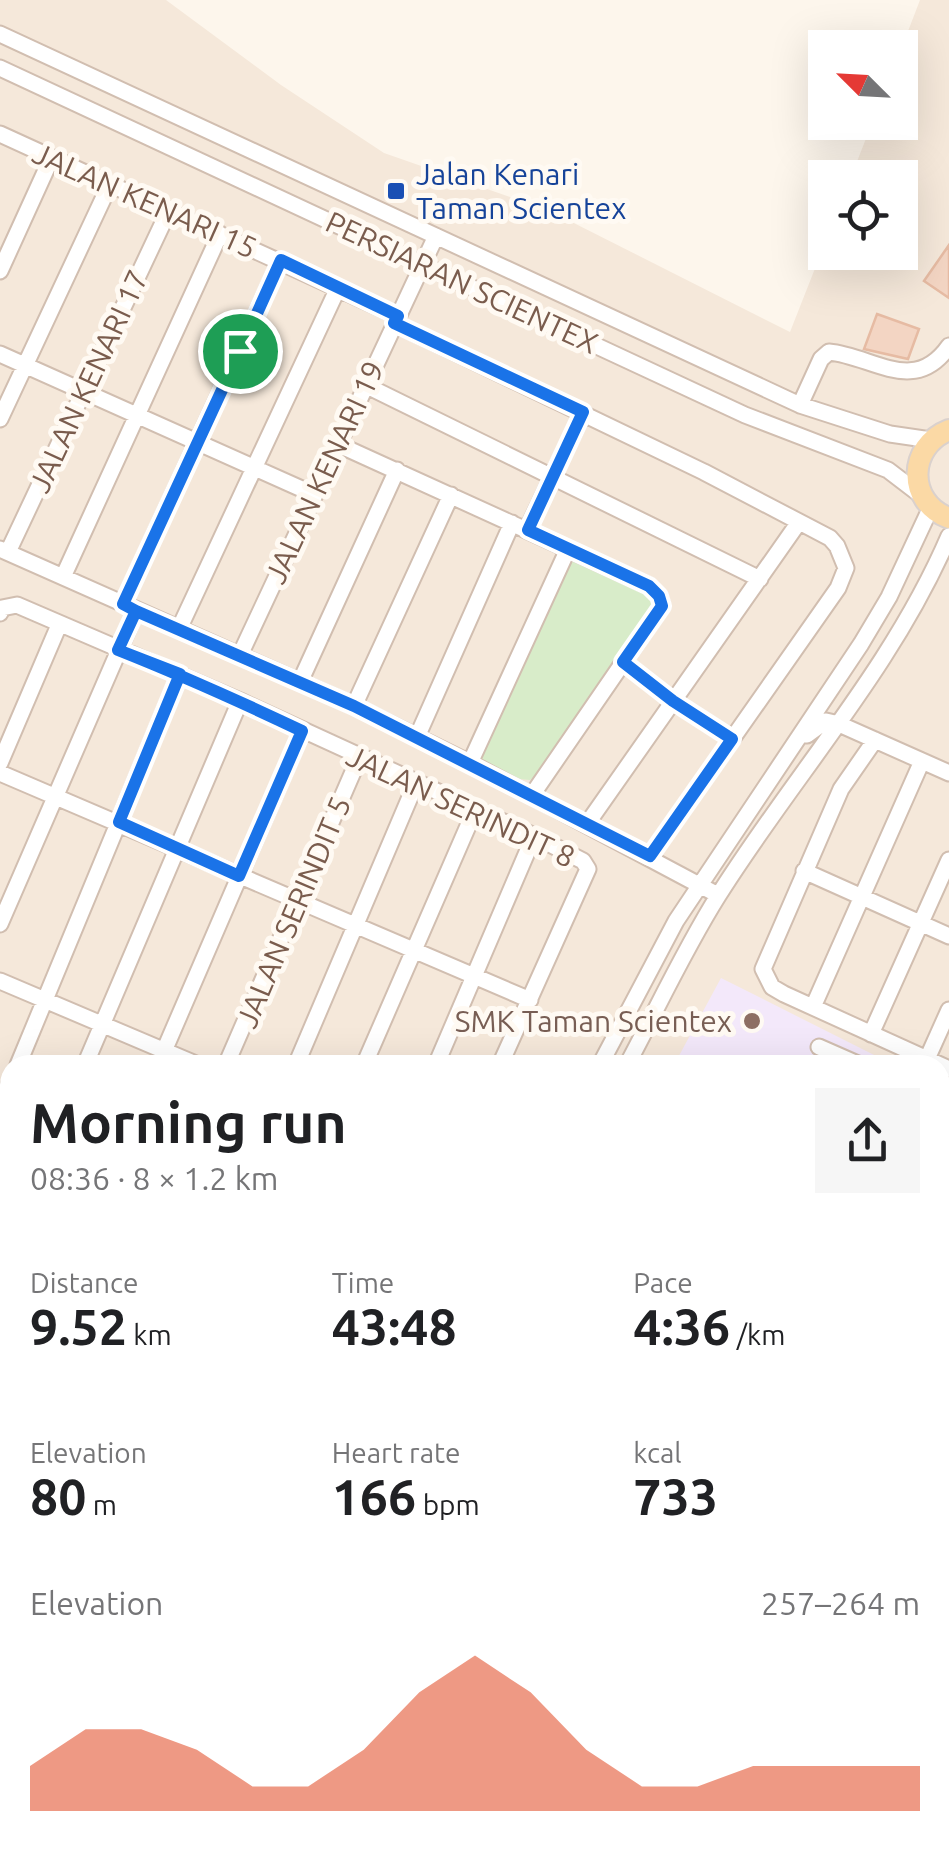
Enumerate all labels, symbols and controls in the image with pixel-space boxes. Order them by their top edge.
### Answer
north arrow [808,30,918,140]
map controls [808,30,918,270]
street label: JALAN KENARI 15 [28,135,262,265]
place label: Jalan Kenari Taman Scientex [416,157,626,225]
button: locate [808,160,918,270]
marker: Jalan Kenari Taman Scientex [385,180,407,202]
street label: PERSIARAN SCIENTEX [321,204,603,360]
street label: JALAN KENARI 17 [22,264,154,498]
pin [198,309,283,394]
icon: arrive [213,324,268,379]
street label: JALAN KENARI 19 [258,355,390,589]
street label: JALAN SERINDIT 8 [342,738,580,874]
street label: JALAN SERINDIT 5 [229,791,357,1033]
place label: SMK Taman Scientex [455,1004,732,1038]
marker: SMK Taman Scientex [741,1010,763,1032]
button: share [815,1088,920,1193]
text: Morning run [30,1092,347,1153]
text: 08:36 · 8 × 1.2 km [30,1160,278,1196]
text: Distance [30,1267,138,1298]
text: Time [332,1267,394,1298]
text: Pace [633,1267,693,1298]
text: 9.52 [30,1298,127,1354]
text: 43:48 [332,1298,457,1354]
text: 4:36 [633,1298,730,1354]
text: km [127,1319,172,1350]
text: /km [730,1319,785,1350]
text: Elevation [30,1437,147,1468]
text: Heart rate [332,1437,460,1468]
text: kcal [633,1437,682,1468]
text: 80 [30,1468,86,1524]
text: 166 [332,1468,416,1524]
text: 733 [633,1468,718,1524]
text: m [86,1489,117,1520]
text: bpm [416,1489,480,1520]
text: Elevation [30,1585,163,1621]
text: 257–264 m [761,1585,920,1621]

